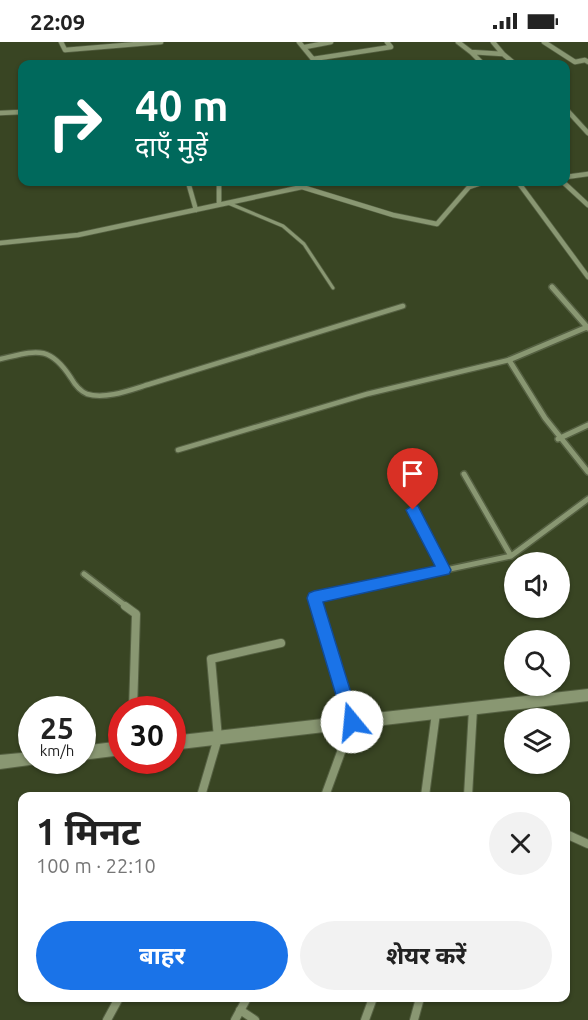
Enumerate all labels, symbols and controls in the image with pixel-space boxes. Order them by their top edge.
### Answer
text: 22:09 [30,9,85,34]
text: 40 m [135,82,229,129]
icon: right [36,84,114,162]
text: दाएँ मुड़ें [135,131,208,161]
pin [387,448,438,510]
icon: arrive [396,457,429,490]
map controls [504,552,570,774]
button: sound [504,552,570,618]
button: search [504,630,570,696]
position arrow [320,690,384,754]
speed limit sign: 30 [108,696,186,774]
button: layers [504,708,570,774]
text: 25 [40,711,74,745]
text: km/h [40,742,74,759]
text: 1 मिनट [36,811,140,852]
button: close [489,812,552,875]
text: 100 m · 22:10 [36,854,156,877]
button: बाहर [36,921,288,990]
button: शेयर करें [300,921,552,990]

